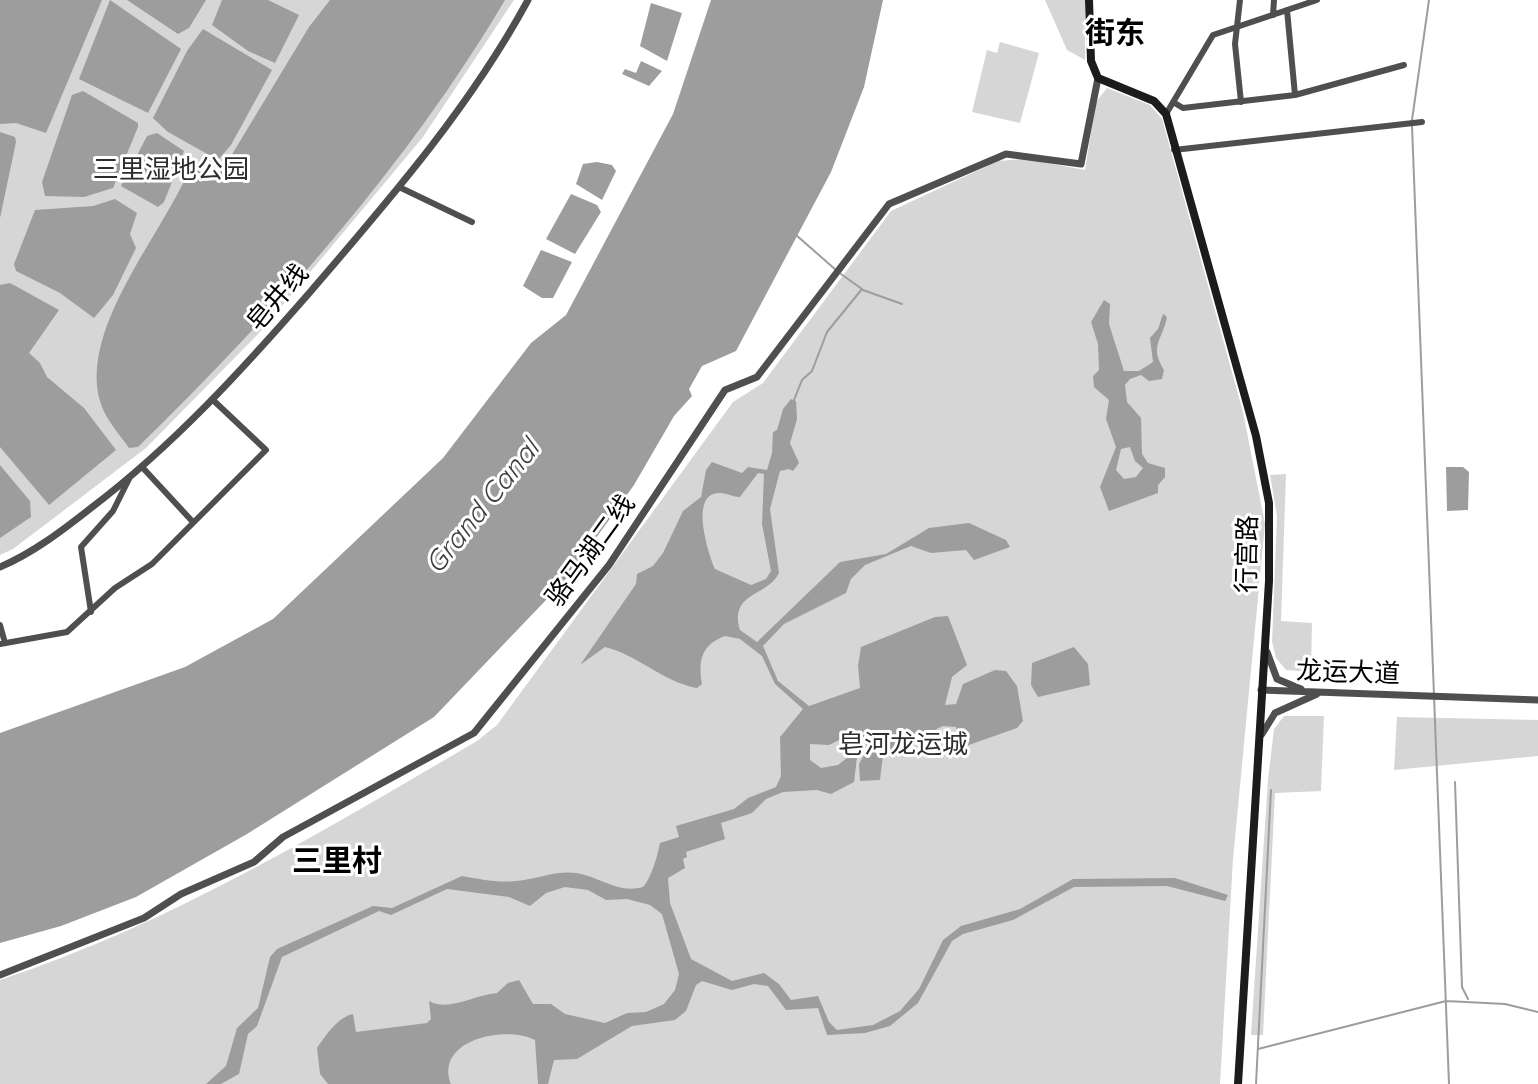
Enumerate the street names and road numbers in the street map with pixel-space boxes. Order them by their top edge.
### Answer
street label: 皂井线 [241,258,315,338]
street label: 骆马湖二线 [540,489,642,613]
street label: 行宫路 [1232,515,1264,593]
street label: 龙运大道 [1295,656,1401,690]

